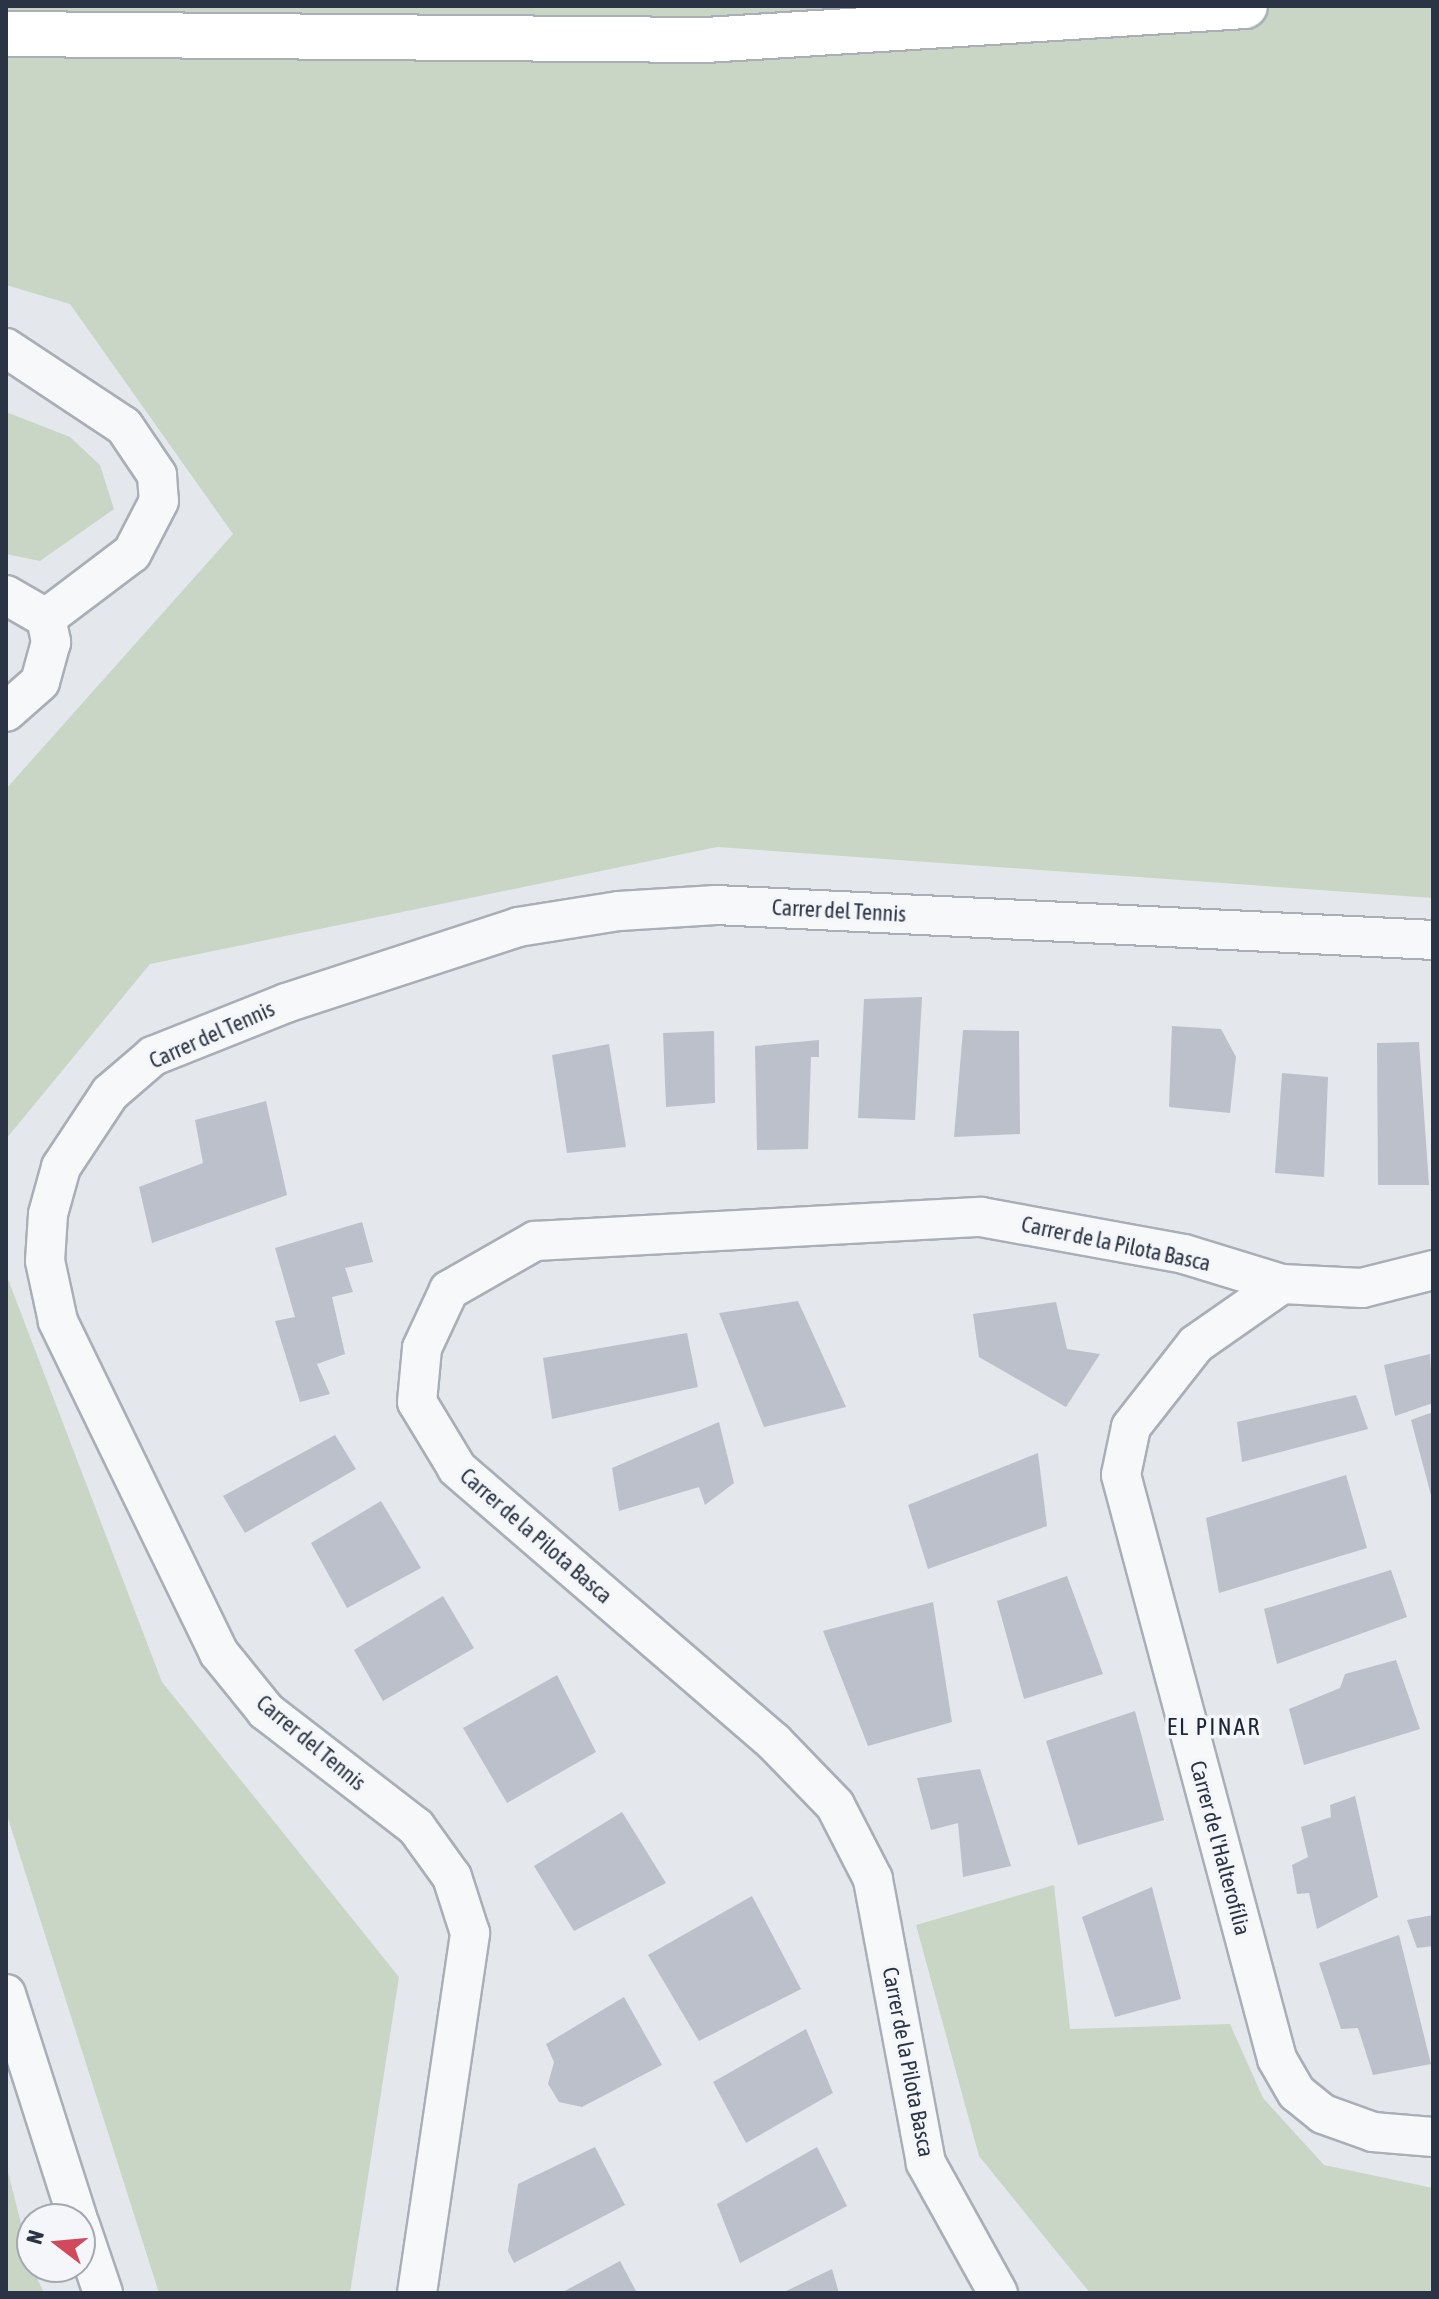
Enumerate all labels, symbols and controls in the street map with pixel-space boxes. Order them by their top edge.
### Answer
street label: Carrer del Tennis [771,894,907,928]
street label: Carrer del Tennis [145,996,279,1074]
street label: Carrer de la Pilota Basca [1019,1211,1213,1277]
street label: Carrer de la Pilota Basca [455,1463,617,1609]
street label: Carrer del Tennis [251,1690,371,1796]
district label: EL PINAR [1167,1713,1261,1741]
street label: Carrer de l'Halterofília [1184,1758,1256,1938]
street label: Carrer de la Pilota Basca [877,1965,939,2159]
north arrow [16,2203,96,2283]
text: N [21,2227,49,2247]

